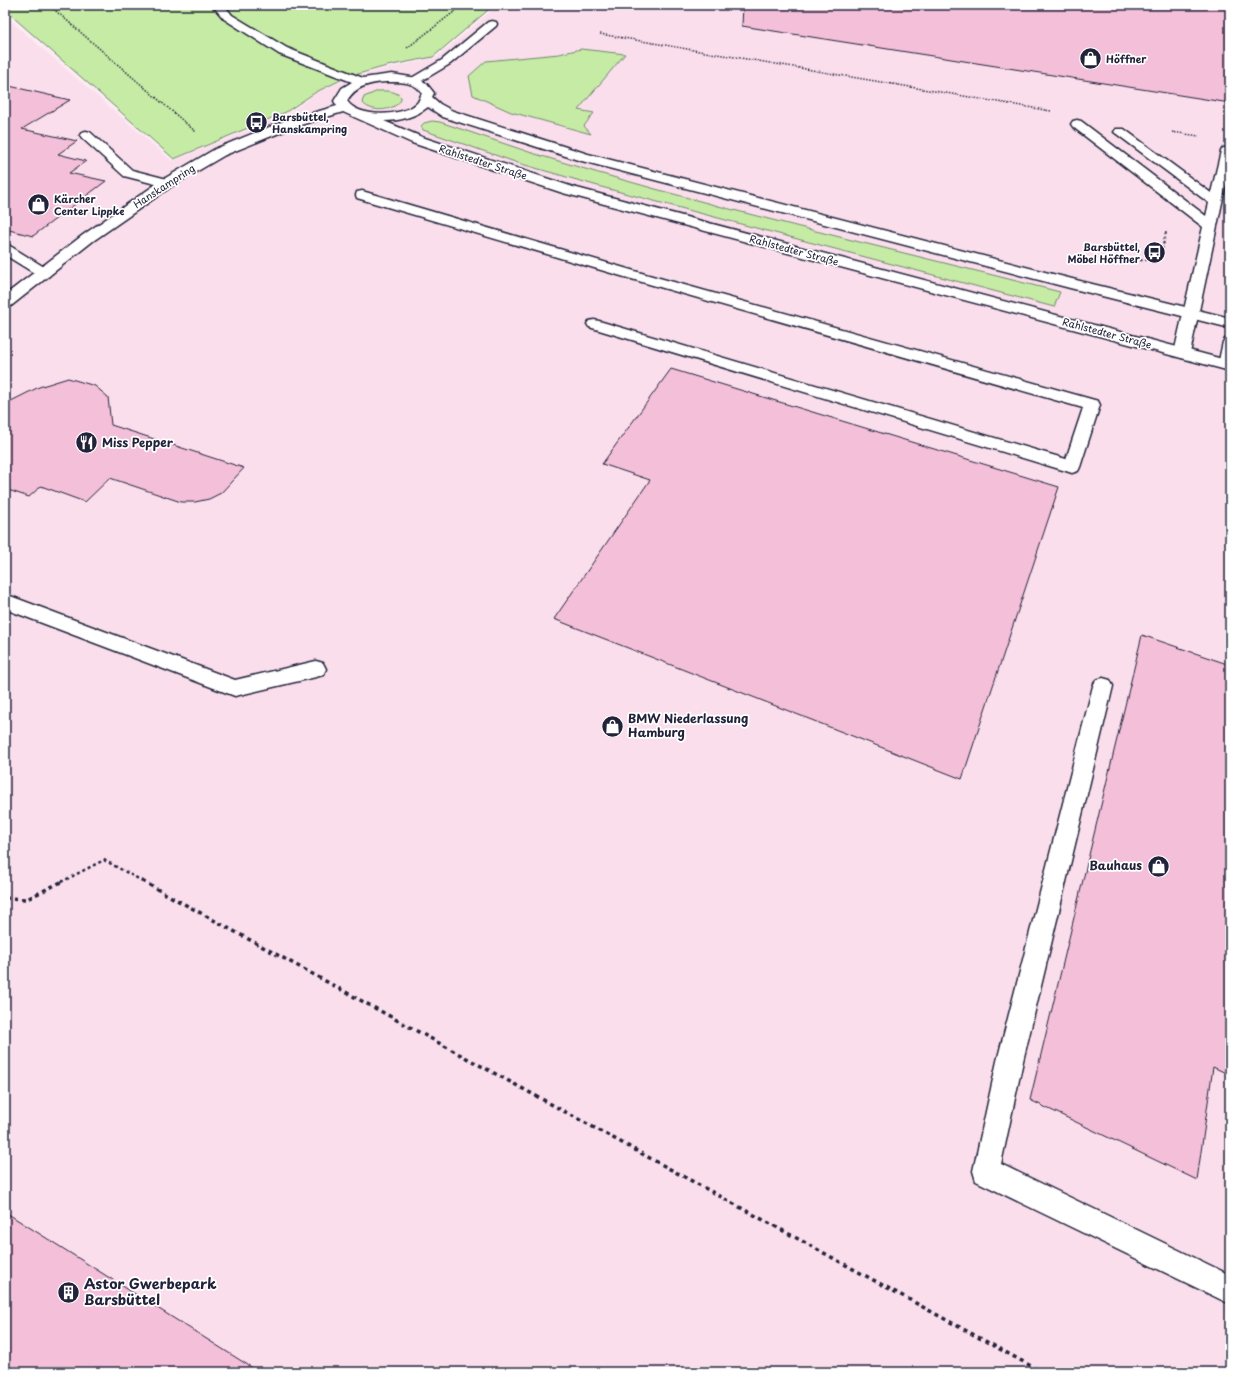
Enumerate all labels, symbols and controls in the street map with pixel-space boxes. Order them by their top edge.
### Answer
shop icon: Höffner [1077,46,1103,72]
place label: Höffner [1106,51,1147,66]
place label: Barsbüttel, Hanskampring [272,109,347,136]
bus stop icon: Barsbüttel, Hanskampring [244,110,270,136]
street label: Rahlstedter Straße [437,140,529,183]
street label: Hanskampring [130,160,198,211]
place label: Kärcher Center Lippke [54,191,125,218]
shop icon: Kärcher Center Lippke [26,192,52,218]
street label: Rahlstedter Straße [748,230,840,269]
place label: Barsbüttel, Möbel Höffner [1067,239,1141,266]
bus stop icon: Barsbüttel, Möbel Höffner [1142,240,1168,266]
street label: Rahlstedter Straße [1061,313,1153,352]
restaurant icon: Miss Pepper [73,430,99,456]
place label: Miss Pepper [102,433,174,451]
place label: BMW Niederlassung Hamburg [628,709,748,741]
shop icon: BMW Niederlassung Hamburg [599,713,625,739]
shop icon: Bauhaus [1145,853,1171,879]
place label: Bauhaus [1089,856,1142,874]
place label: Astor Gwerbepark Barsbüttel [84,1273,217,1310]
building icon: Astor Gwerbepark Barsbüttel [56,1279,82,1305]

